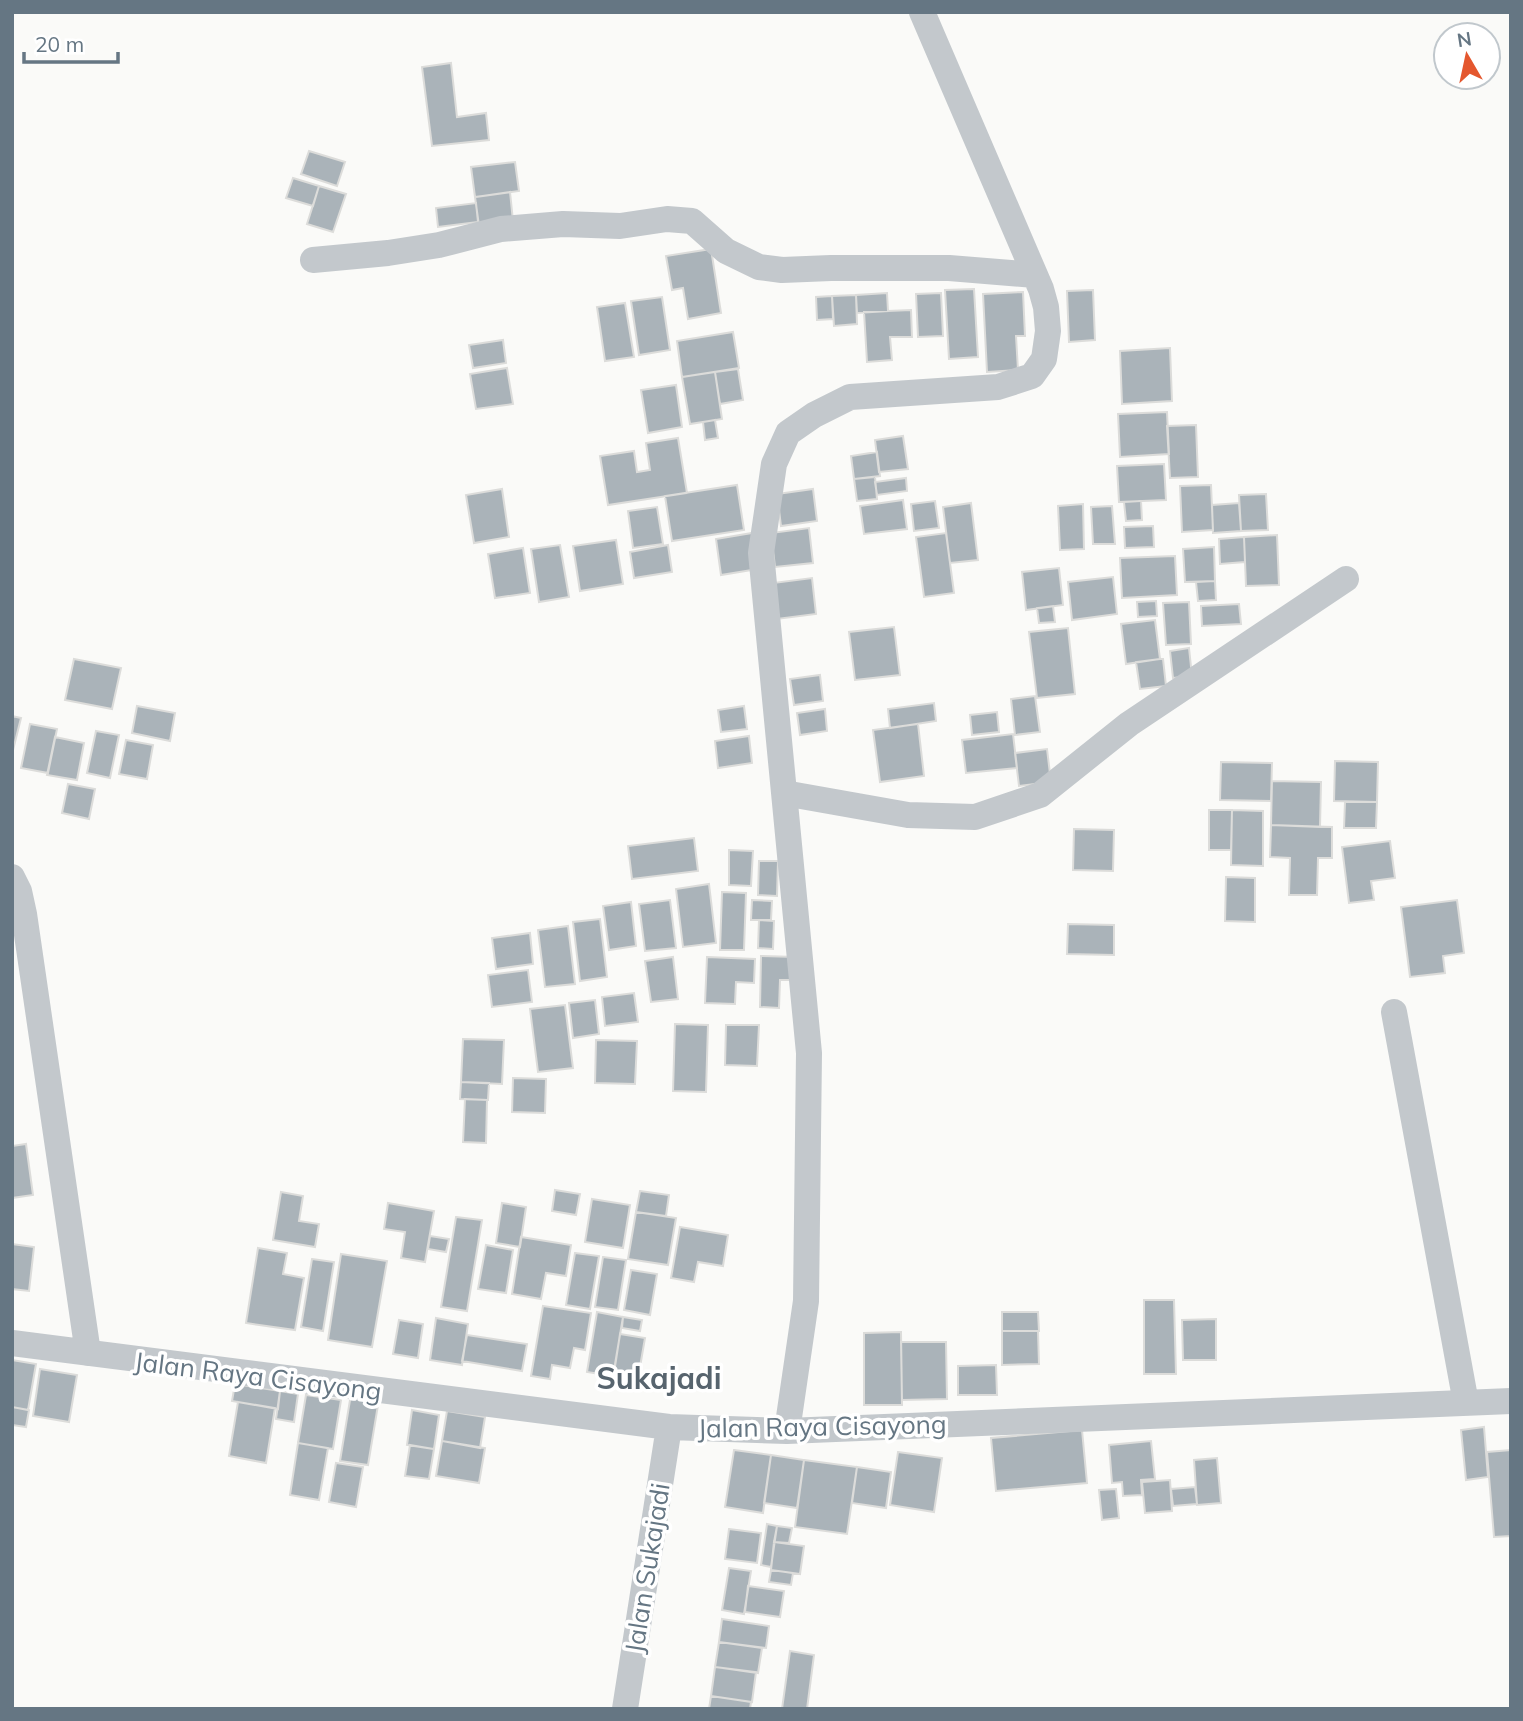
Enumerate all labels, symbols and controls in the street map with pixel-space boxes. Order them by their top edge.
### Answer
scale bar [24,21,119,65]
north arrow [1432,21,1502,91]
text: N [1455,26,1473,52]
text: 20 m [35,31,84,57]
street label: Jalan Raya Cisayong [132,1344,384,1408]
district label: Sukajadi [596,1359,722,1397]
street label: Jalan Raya Cisayong [697,1407,947,1445]
street label: Jalan Sukajadi [617,1481,677,1655]

